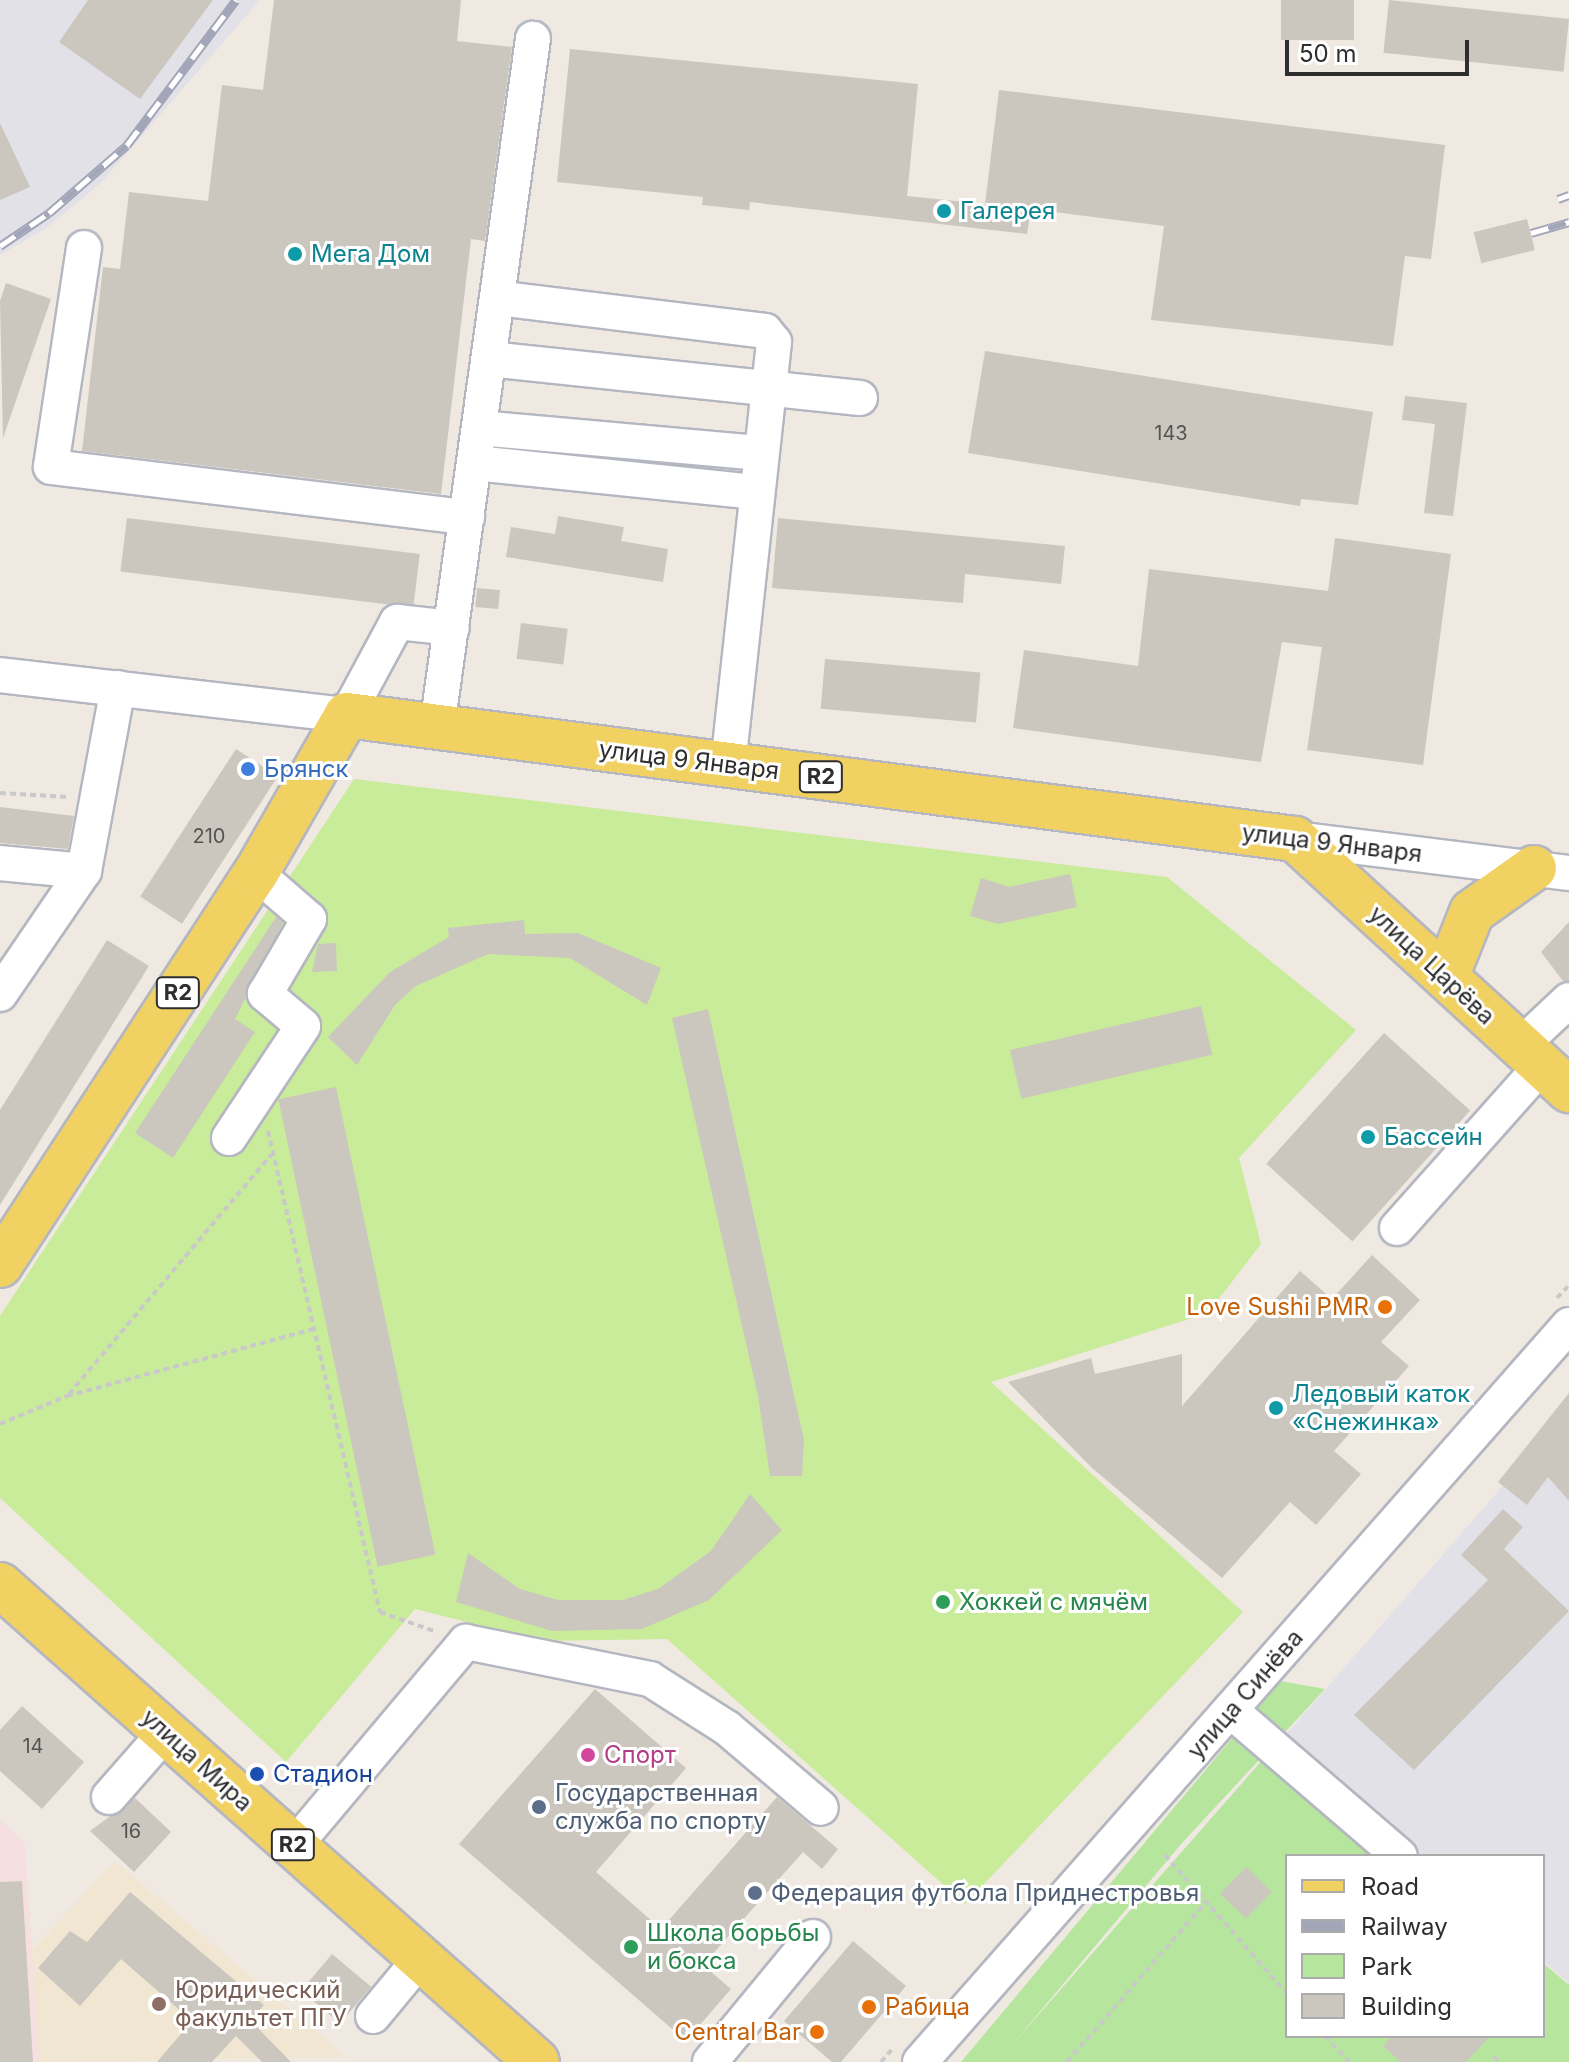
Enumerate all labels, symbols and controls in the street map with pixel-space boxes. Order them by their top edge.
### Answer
scale bar [1289,24,1473,74]
text: 50 m [1299,39,1357,68]
place label: Галерея [960,197,1055,225]
marker: Галерея [935,202,953,220]
place label: Мега Дом [311,240,430,268]
marker: Мега Дом [286,245,304,263]
house number: 143 [1154,421,1188,445]
street label: улица 9 Января [597,735,781,785]
place label: Брянск [264,755,348,783]
road number: R2 [797,759,845,795]
marker: Брянск [239,760,257,778]
street label: улица 9 Января [1240,818,1424,868]
house number: 210 [193,824,225,848]
street label: улица Царёва [1363,899,1501,1031]
road number: R2 [154,975,202,1011]
place label: Бассейн [1384,1123,1483,1151]
marker: Бассейн [1359,1128,1377,1146]
place label: Love Sushi PMR [1186,1293,1369,1321]
marker: Love Sushi PMR [1376,1298,1394,1316]
place label: Ледовый каток «Снежинка» [1292,1380,1470,1436]
marker: Ледовый каток «Снежинка» [1267,1399,1285,1417]
place label: Хоккей с мячём [959,1588,1148,1616]
marker: Хоккей с мячём [934,1593,952,1611]
street label: улица Синёва [1181,1623,1309,1765]
street label: улица Мира [136,1703,258,1817]
house number: 14 [22,1734,44,1758]
place label: Спорт [604,1741,676,1769]
marker: Спорт [579,1746,597,1764]
place label: Стадион [273,1760,373,1788]
marker: Стадион [248,1765,266,1783]
place label: Государственная служба по спорту [555,1779,767,1835]
marker: Государственная служба по спорту [530,1798,548,1816]
house number: 16 [121,1819,141,1843]
road number: R2 [269,1827,317,1863]
legend [1285,1854,1545,2038]
text: Road [1361,1872,1419,1901]
place label: Федерация футбола Приднестровья [771,1879,1199,1907]
marker: Федерация футбола Приднестровья [746,1884,764,1902]
text: Railway [1361,1912,1448,1941]
place label: Школа борьбы и бокса [647,1919,819,1975]
marker: Школа борьбы и бокса [622,1938,640,1956]
text: Park [1361,1952,1412,1981]
place label: Юридический факультет ПГУ [175,1976,347,2032]
text: Building [1361,1992,1452,2021]
place label: Рабица [885,1993,970,2021]
marker: Юридический факультет ПГУ [150,1995,168,2013]
marker: Рабица [860,1998,878,2016]
place label: Central Bar [674,2018,801,2046]
marker: Central Bar [808,2023,826,2041]

